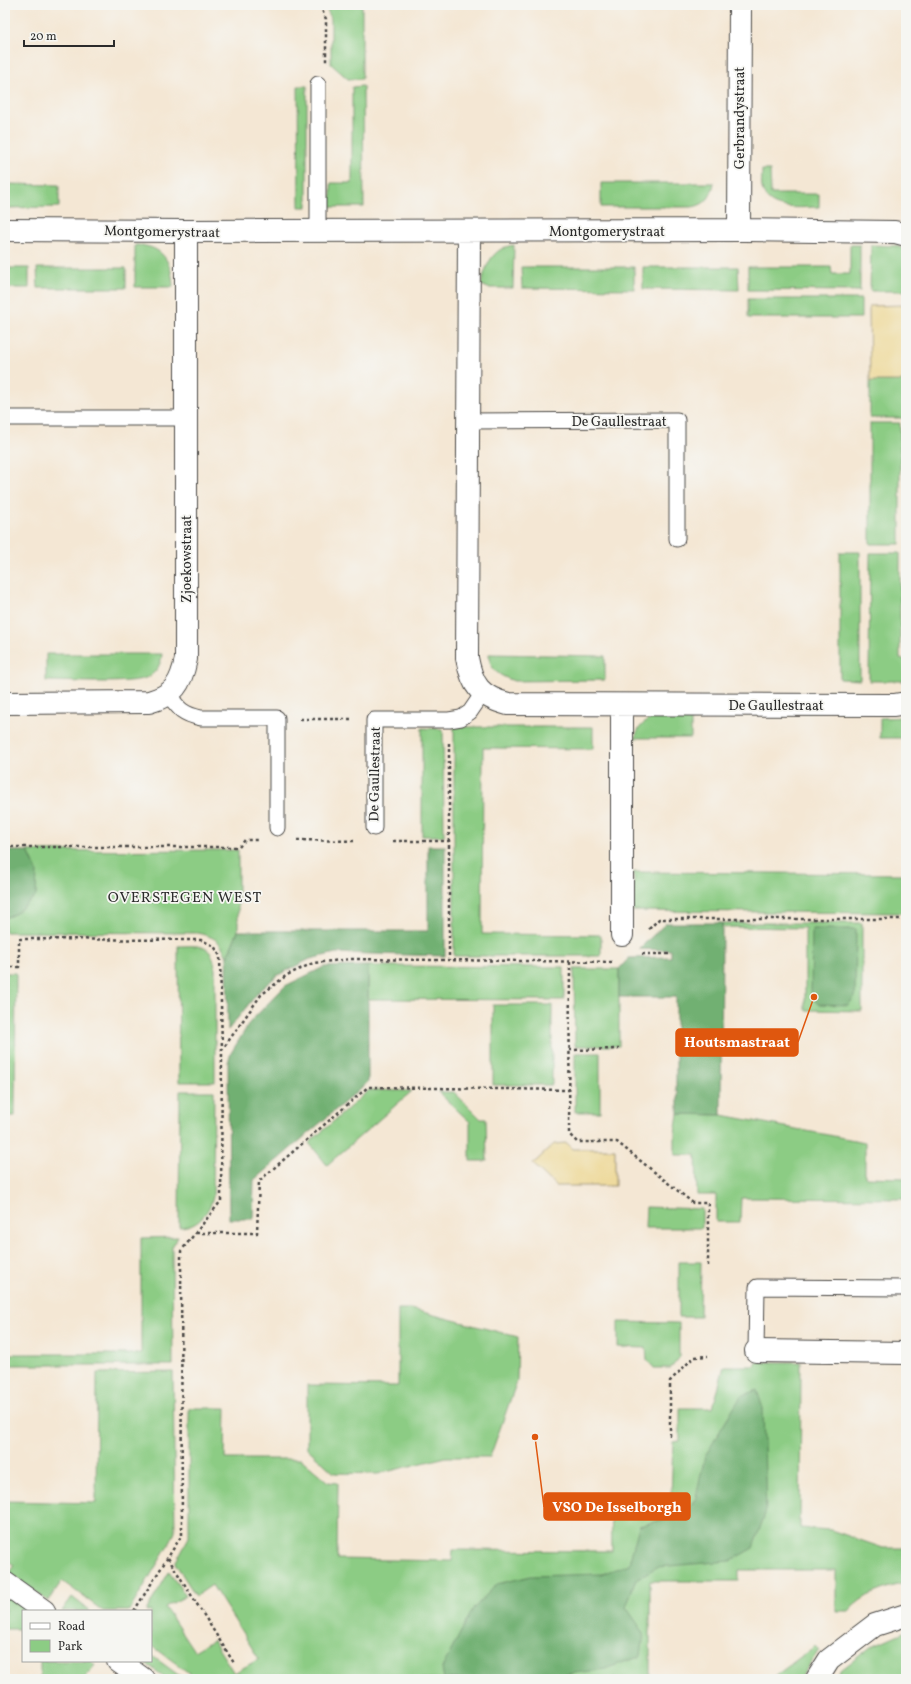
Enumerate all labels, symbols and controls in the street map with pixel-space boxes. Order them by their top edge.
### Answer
scale bar [24,22,114,48]
text: 20 m [30,29,57,45]
street label: Gerbrandystraat [731,67,750,169]
street label: Montgomerystraat [104,222,220,243]
street label: Montgomerystraat [549,223,665,242]
street label: De Gaullestraat [571,413,667,432]
street label: Zjoekowstraat [178,515,197,603]
street label: De Gaullestraat [728,697,824,716]
street label: De Gaullestraat [365,726,386,822]
district label: OVERSTEGEN WEST [108,888,262,909]
callout: Houtsmastraat [676,1029,798,1056]
text: Houtsmastraat [684,1033,790,1054]
callout: VSO De Isselborgh [544,1493,690,1520]
text: VSO De Isselborgh [552,1498,682,1519]
legend [22,1610,152,1662]
text: Road [58,1619,85,1635]
text: Park [58,1639,83,1655]

